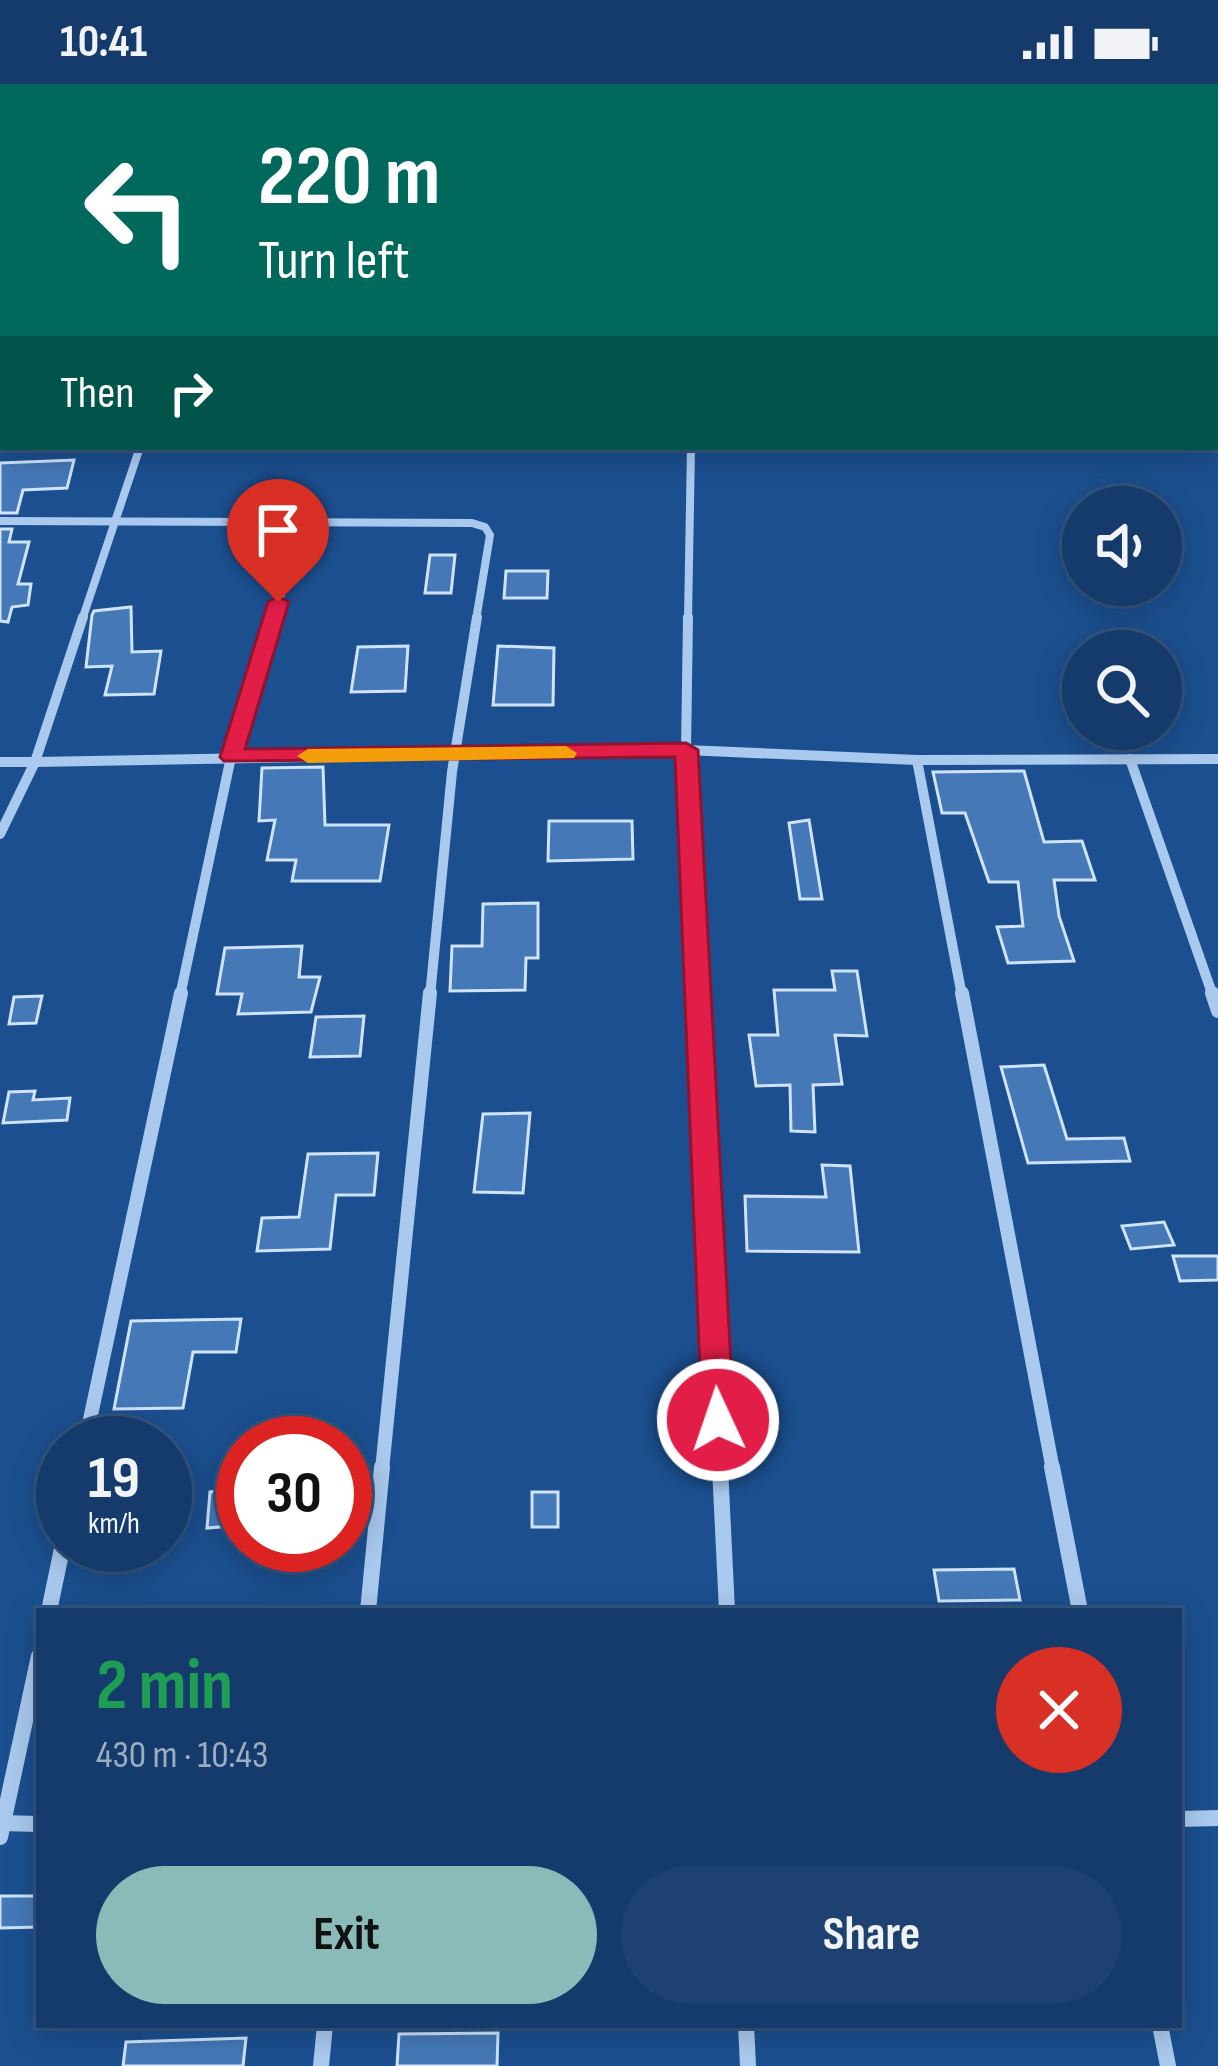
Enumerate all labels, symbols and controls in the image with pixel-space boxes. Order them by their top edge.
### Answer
text: 10:41 [60,15,147,70]
text: 220 m [258,127,440,228]
icon: left [60,132,216,288]
text: Turn left [258,229,410,294]
icon: right [158,360,224,426]
text: Then [60,366,134,421]
pin [227,479,329,602]
map controls [1062,486,1182,750]
button: sound [1062,486,1182,606]
icon: arrive [245,497,311,563]
button: search [1062,630,1182,750]
position arrow [655,1357,781,1483]
speed limit sign: 30 [216,1416,372,1572]
text: 19 [88,1443,140,1515]
text: km/h [88,1506,140,1542]
text: 2 min [96,1643,233,1730]
button: close [996,1647,1122,1773]
text: 430 m · 10:43 [96,1732,268,1779]
button: Exit [96,1866,597,2004]
button: Share [621,1866,1122,2004]

